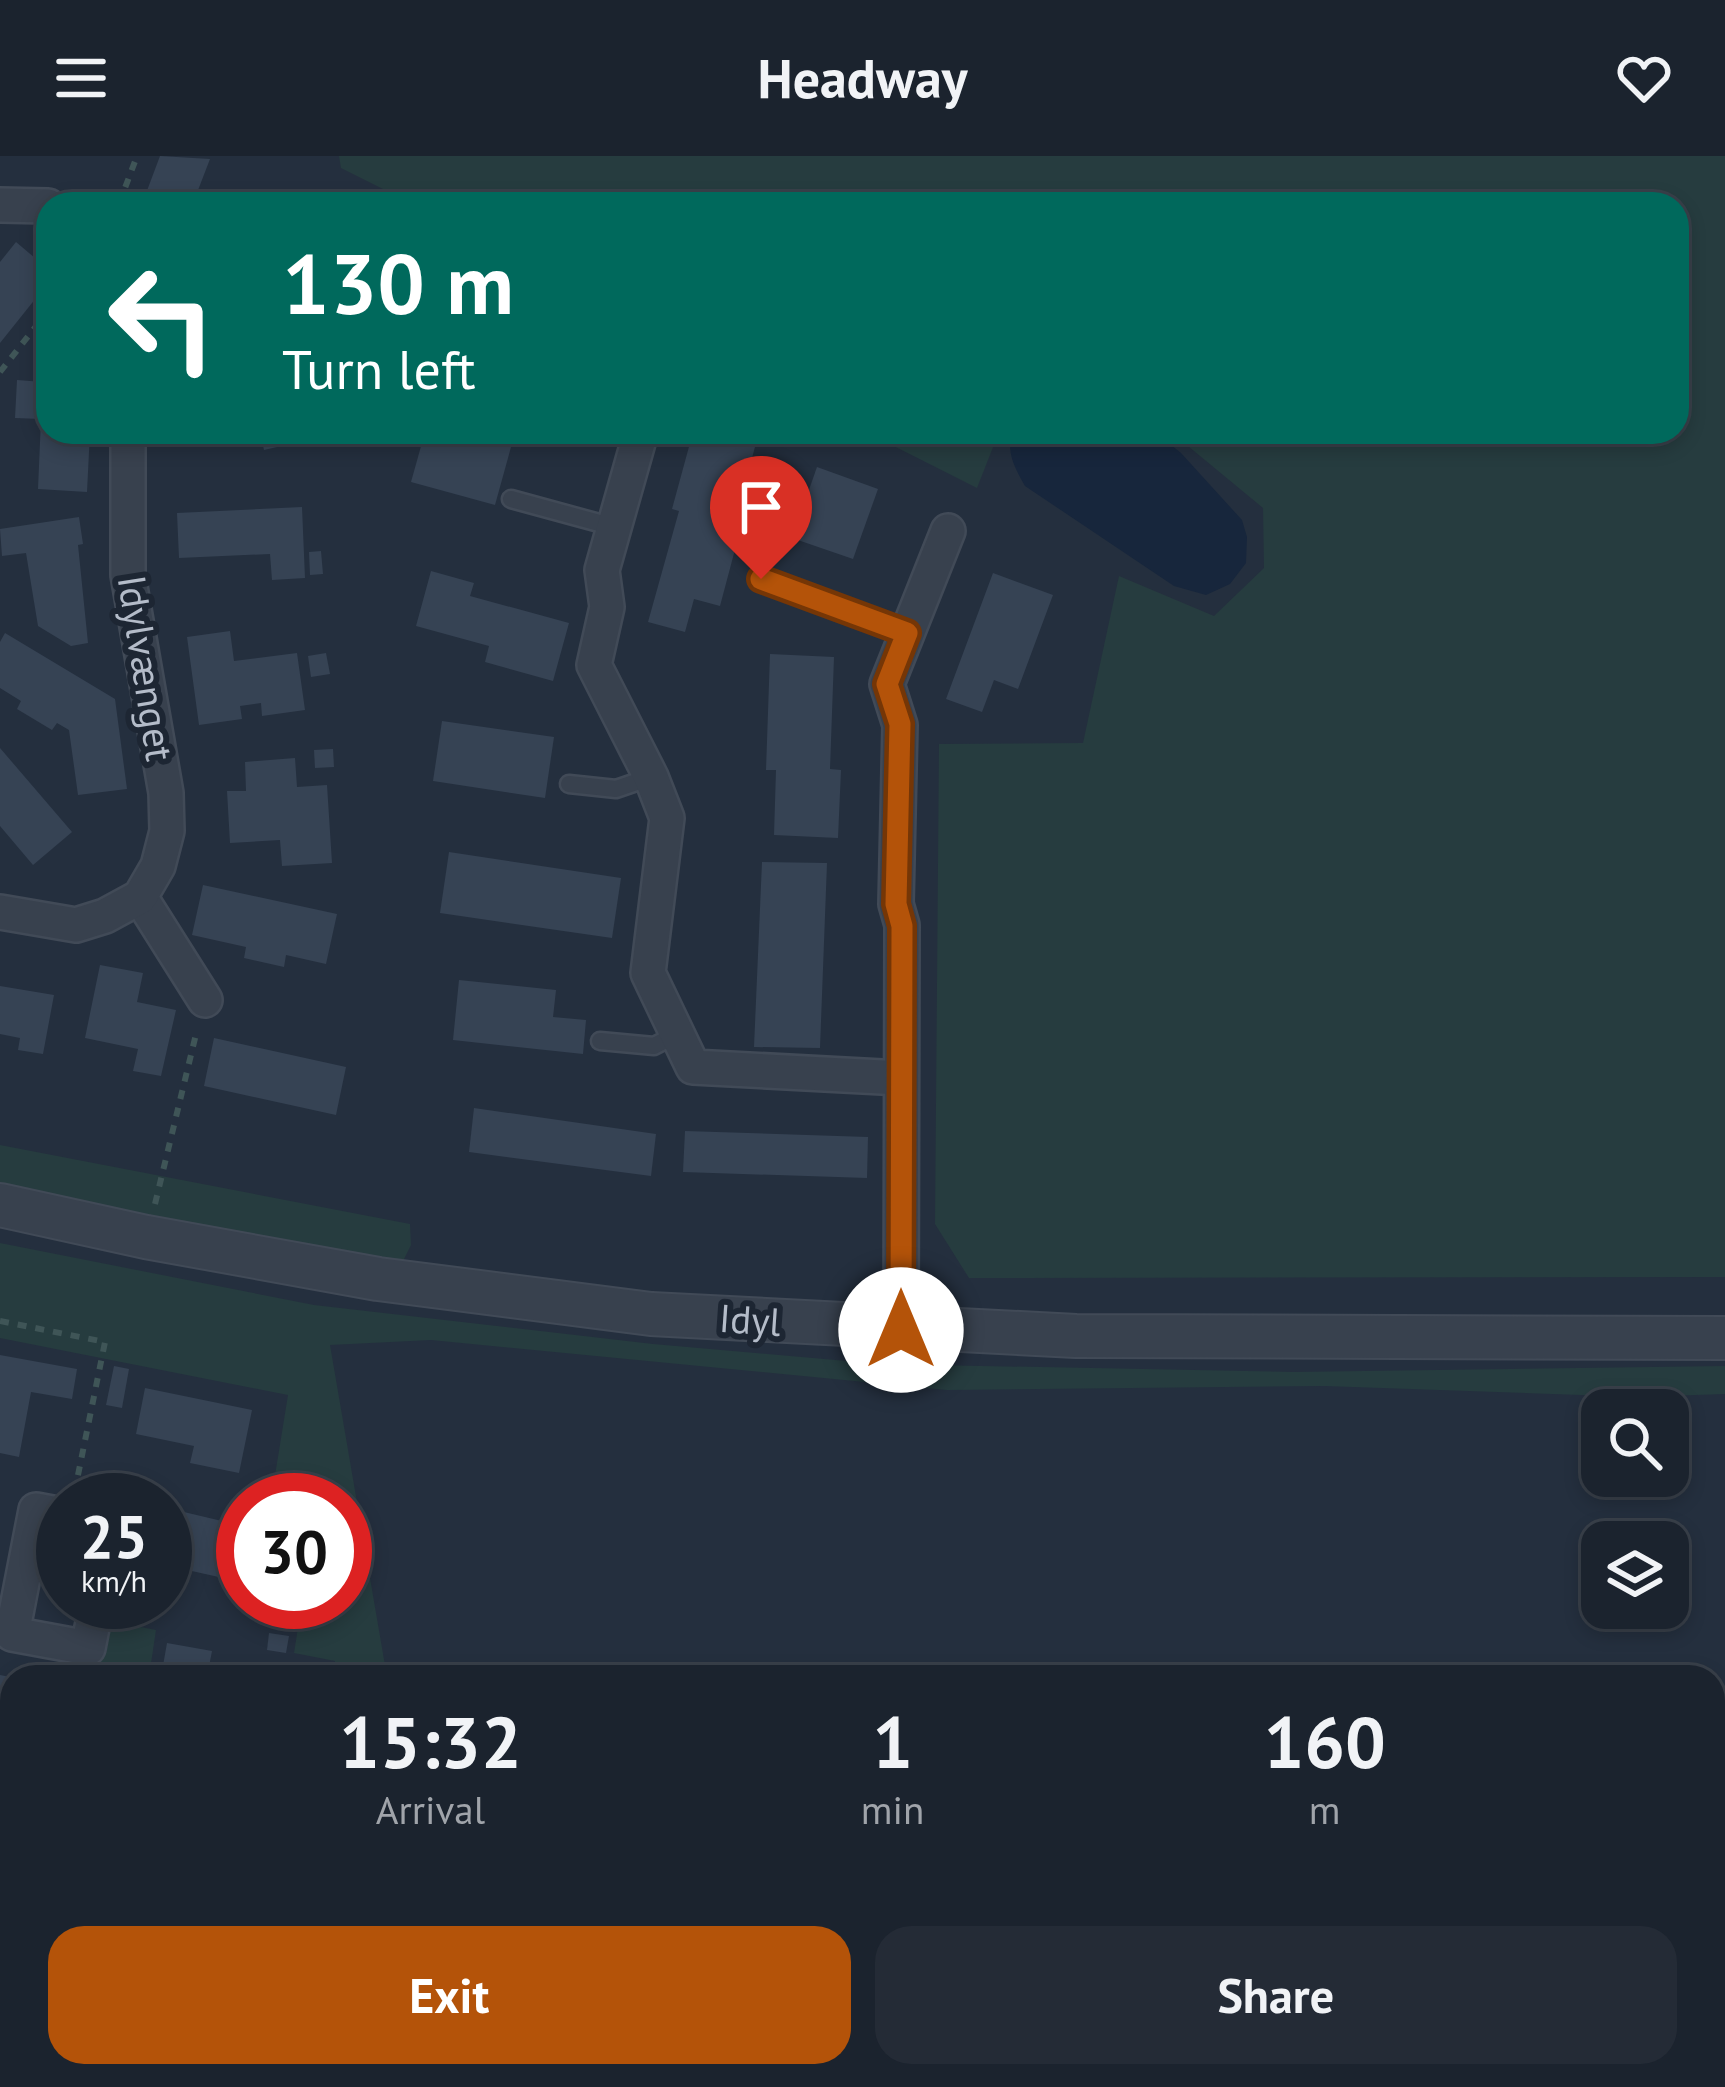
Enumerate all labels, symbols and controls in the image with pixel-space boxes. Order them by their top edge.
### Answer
text: Headway [757,43,968,113]
icon: menu [48,45,114,111]
icon: heart [1611,45,1677,111]
text: 130 m [282,228,514,337]
icon: left [84,240,240,396]
text: Turn left [282,334,476,404]
pin [710,456,812,579]
icon: arrive [728,474,794,540]
street label: Idylvænget [107,572,186,764]
position arrow [838,1267,964,1393]
street label: Idyl [717,1292,783,1347]
map controls [1581,1389,1689,1629]
button: search [1581,1389,1689,1497]
speed limit sign: 30 [216,1473,372,1629]
text: 25 [80,1497,148,1575]
button: layers [1581,1521,1689,1629]
text: km/h [81,1561,147,1600]
text: 15:32 [339,1695,522,1788]
text: 1 [872,1695,913,1788]
text: 160 [1263,1695,1386,1788]
text: Arrival [376,1784,485,1835]
text: min [861,1784,924,1835]
text: m [1309,1784,1340,1835]
button: Exit [48,1926,851,2064]
button: Share [875,1926,1677,2064]

